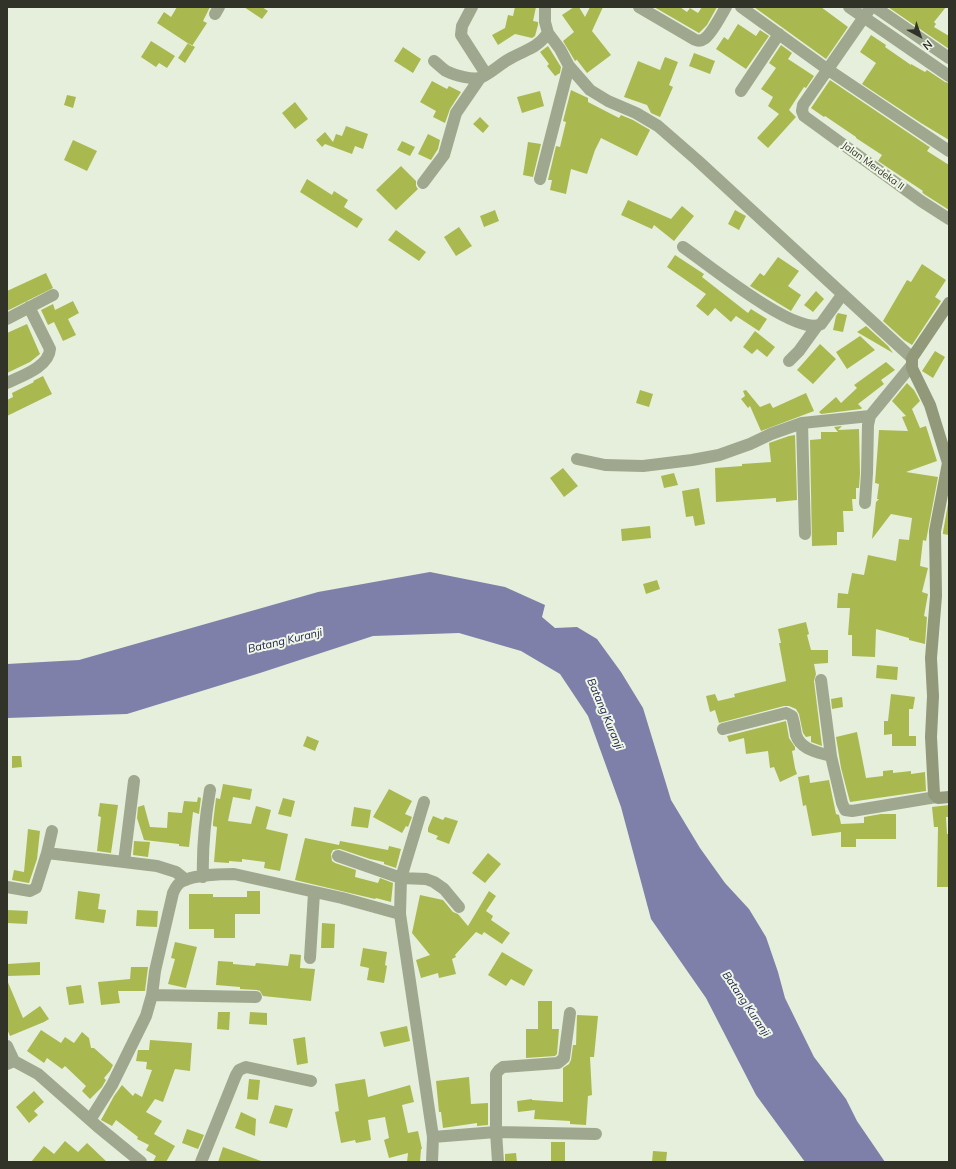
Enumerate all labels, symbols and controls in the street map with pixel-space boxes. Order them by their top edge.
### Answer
north arrow [900,16,940,56]
text: N [920,37,935,53]
street label: Jalan Merdeka II [840,139,906,193]
water label: Batang Kuranji [247,626,323,656]
water label: Batang Kuranji [584,676,626,752]
water label: Batang Kuranji [719,969,773,1039]

